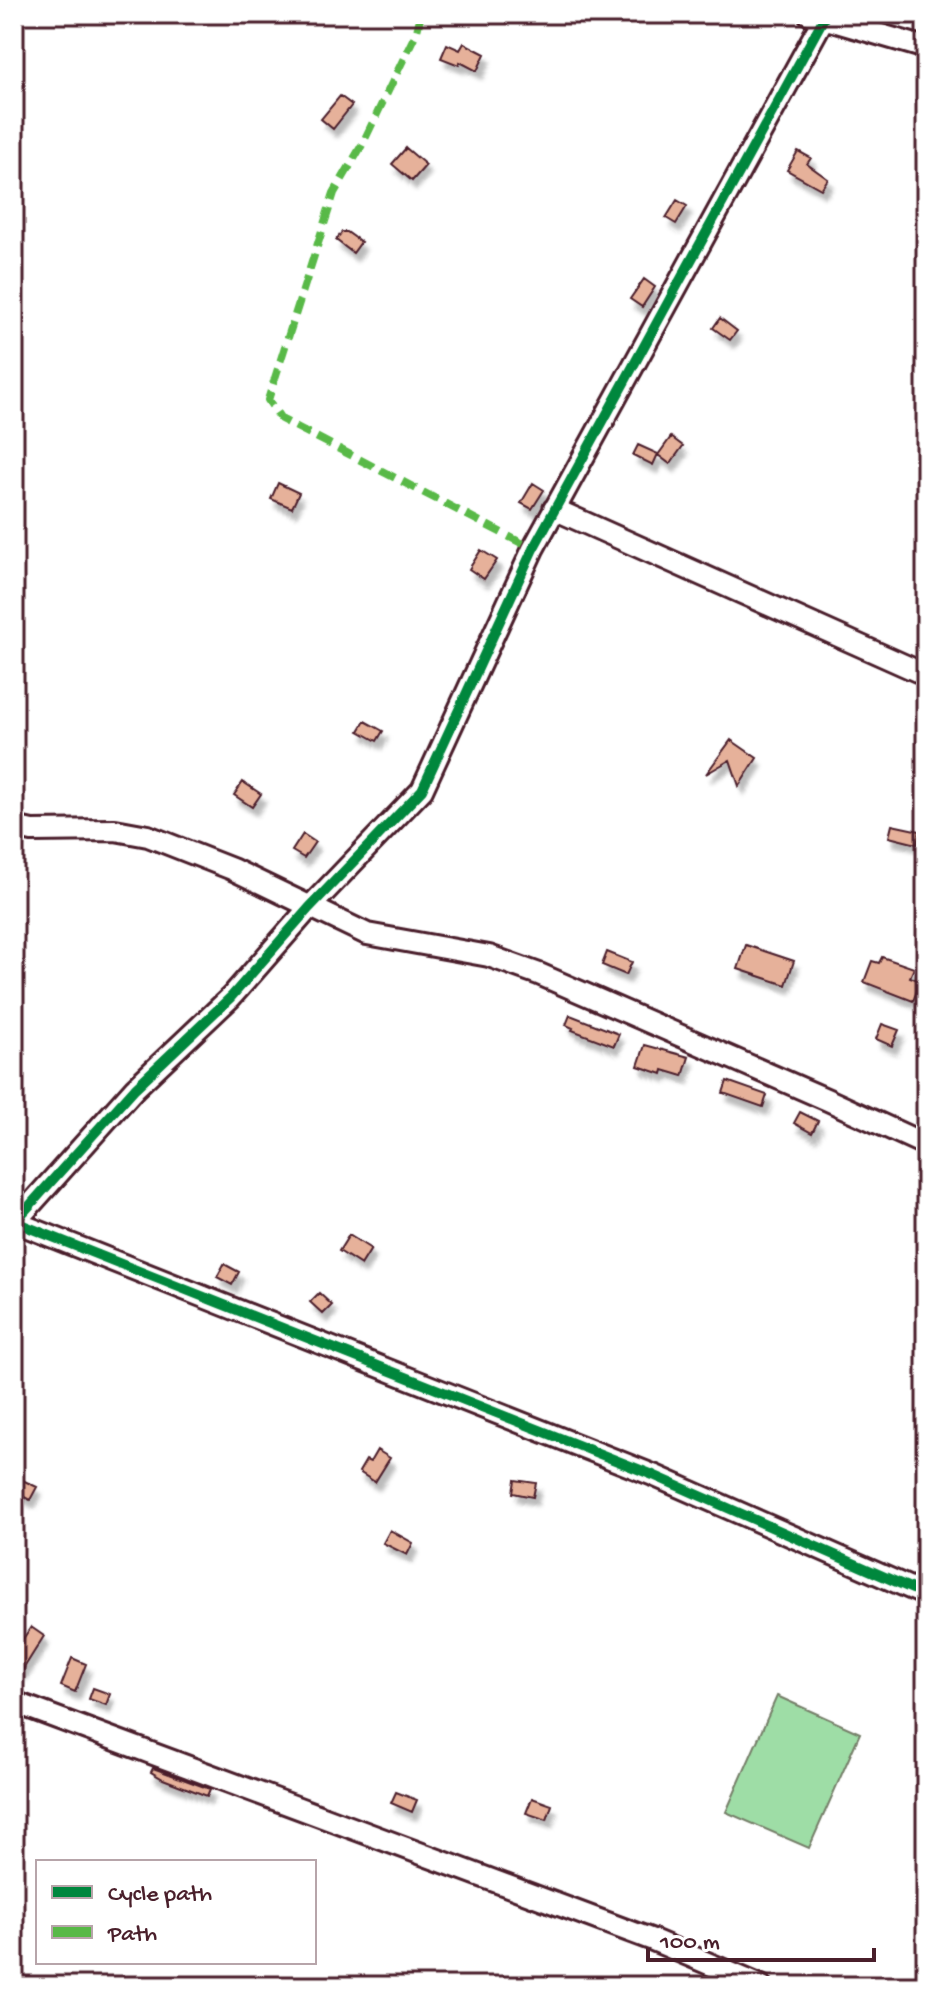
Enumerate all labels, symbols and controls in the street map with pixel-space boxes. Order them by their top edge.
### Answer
legend [36,1860,316,1964]
text: Cycle path [108,1881,212,1910]
scale bar [648,1912,874,1962]
text: Path [107,1921,157,1950]
text: 100 m [659,1929,720,1958]

